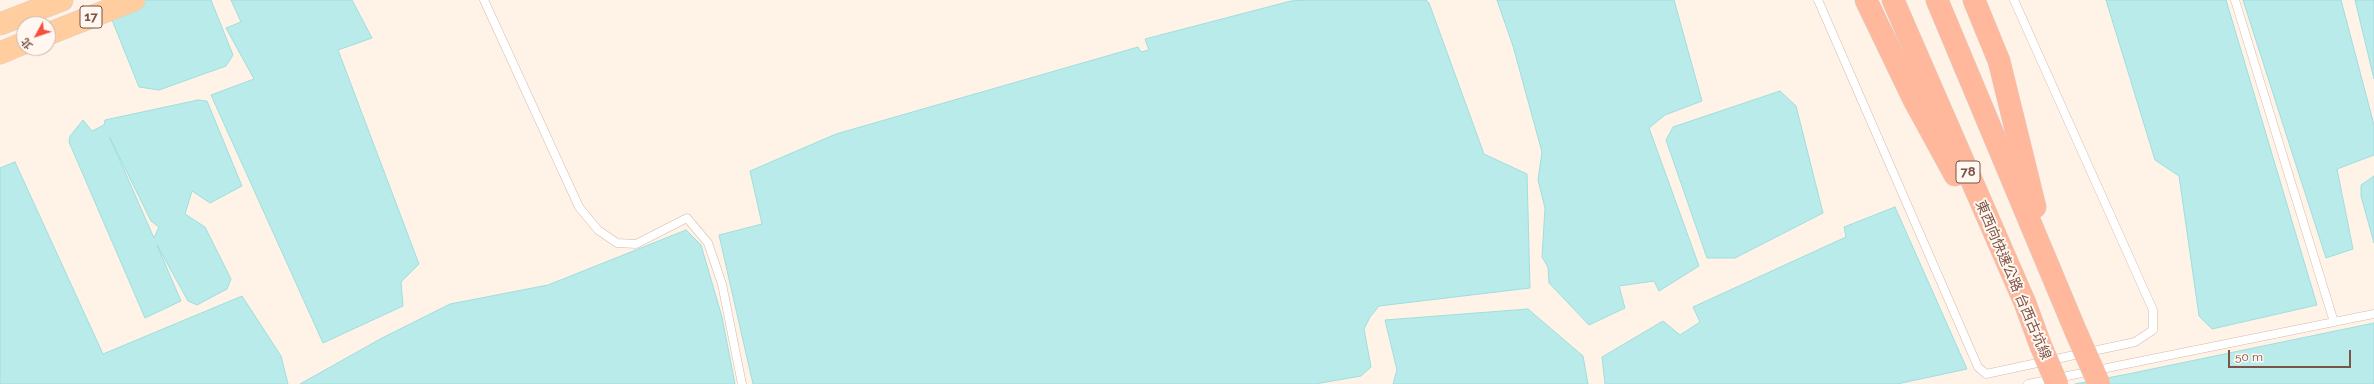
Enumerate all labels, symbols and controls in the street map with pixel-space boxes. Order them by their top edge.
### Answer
road number: 17 [80,6,102,28]
north arrow [16,16,56,56]
text: 北 [19,35,36,52]
road number: 78 [1956,161,1980,183]
street label: 東西向快速公路 台西古坑線 [1972,198,2054,362]
scale bar [2230,342,2353,368]
text: 50 m [2235,350,2263,364]

